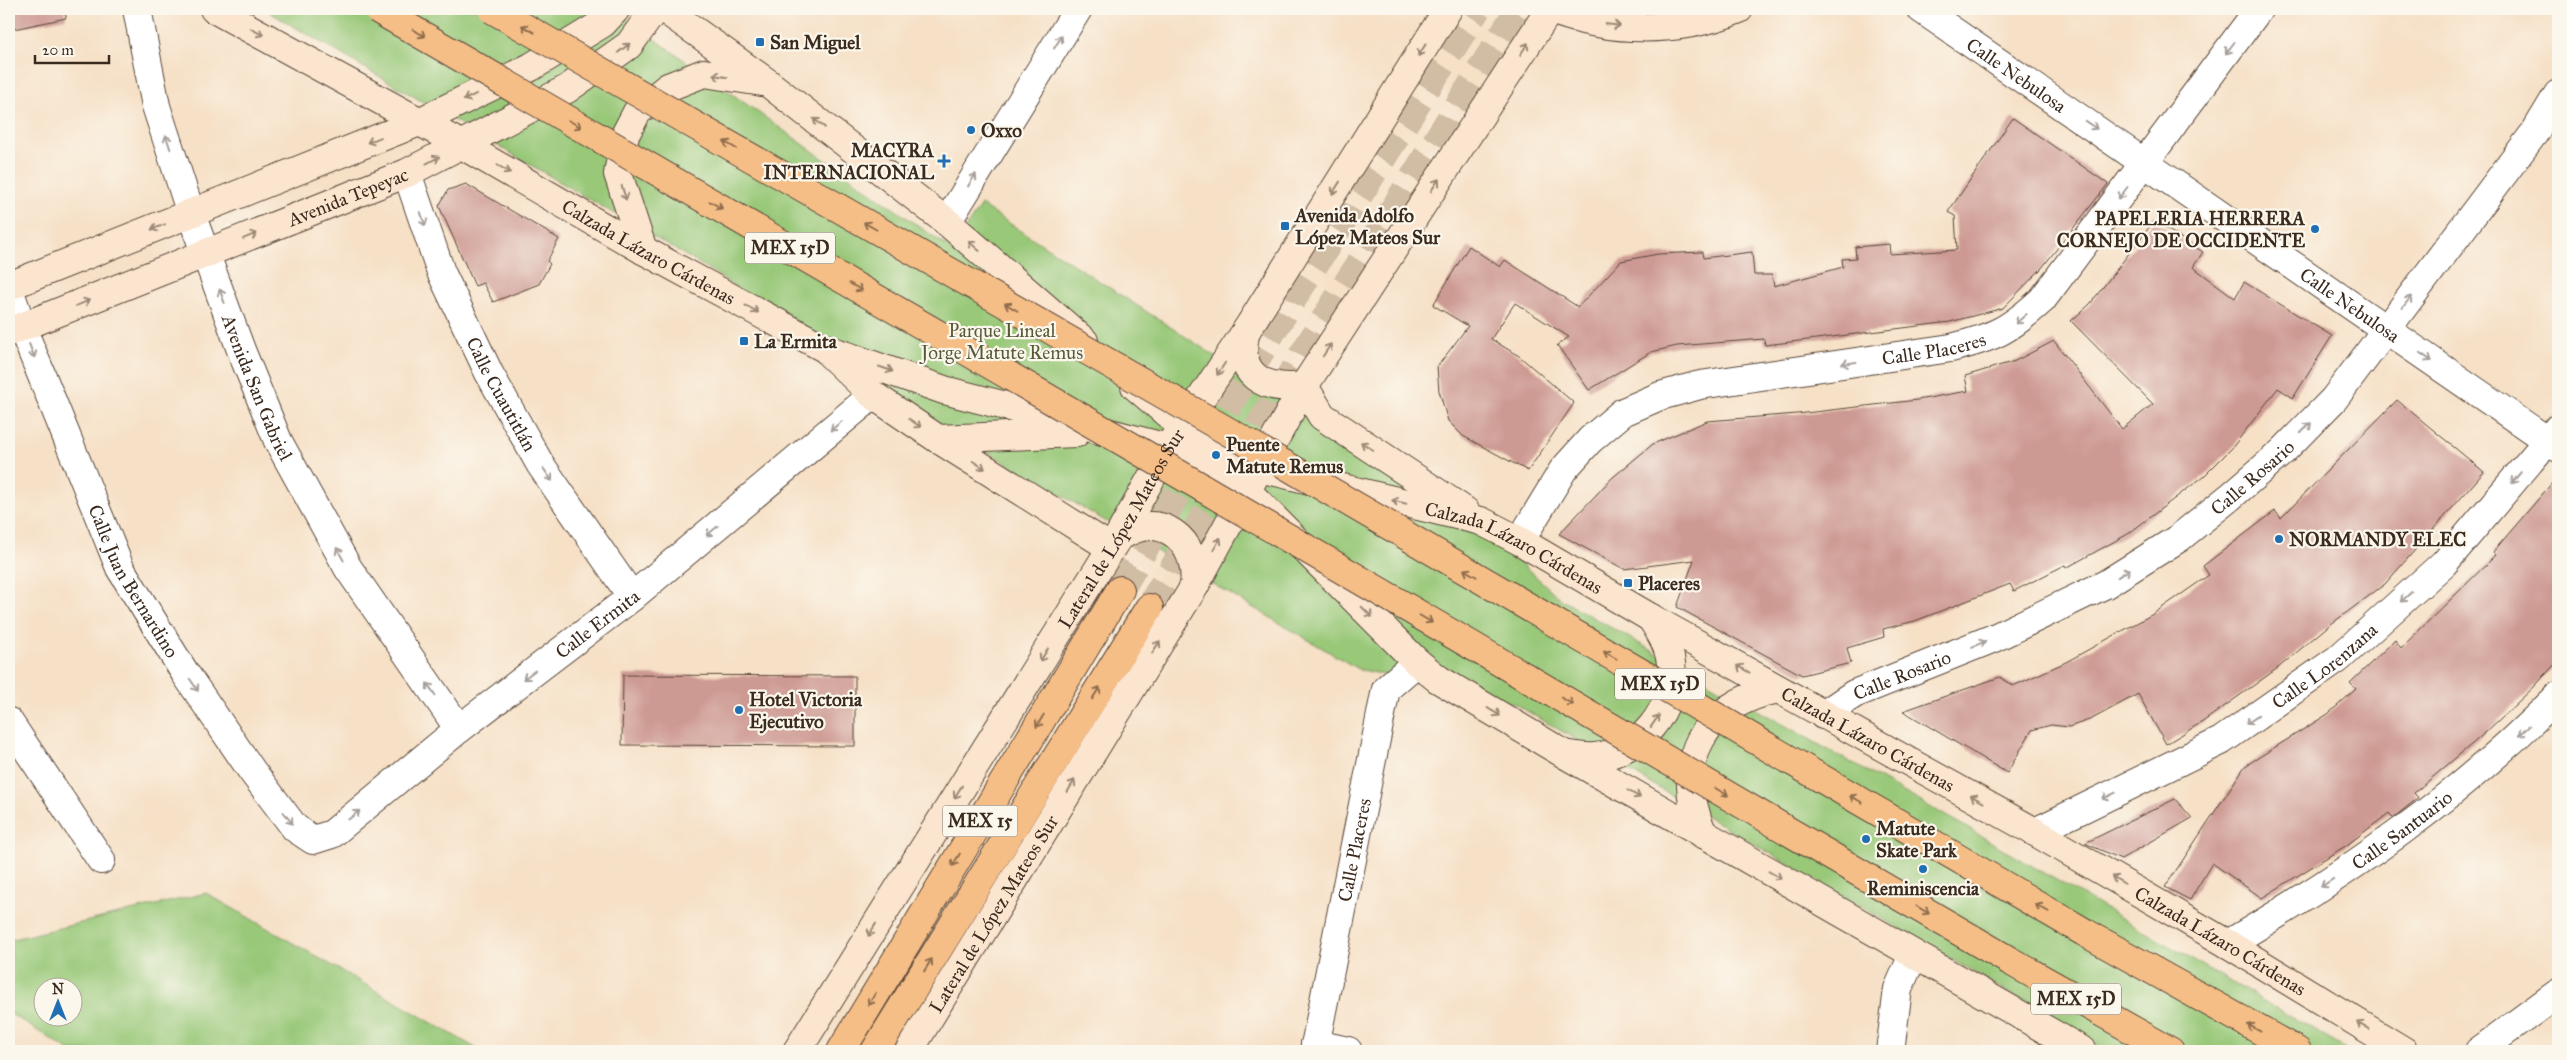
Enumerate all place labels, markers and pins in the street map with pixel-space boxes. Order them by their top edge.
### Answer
place label: San Miguel [770,31,861,55]
marker: San Miguel [754,36,766,48]
place label: Oxxo [981,119,1022,142]
marker: Oxxo [965,124,977,136]
place label: MACYRA INTERNACIONAL [763,139,935,184]
marker: MACYRA INTERNACIONAL [938,155,950,167]
place label: Avenida Adolfo López Mateos Sur [1293,204,1441,250]
place label: PAPELERIA HERRERA CORNEJO DE OCCIDENTE [2057,207,2305,253]
marker: Avenida Adolfo López Mateos Sur [1279,220,1291,232]
marker: PAPELERIA HERRERA CORNEJO DE OCCIDENTE [2309,223,2321,235]
place label: La Ermita [754,330,838,353]
marker: La Ermita [738,335,750,347]
place label: Puente Matute Remus [1226,433,1343,478]
marker: Puente Matute Remus [1210,449,1222,461]
place label: NORMANDY ELEC [2289,528,2466,551]
marker: NORMANDY ELEC [2273,533,2285,545]
place label: Placeres [1638,572,1700,595]
marker: Placeres [1622,577,1634,589]
place label: Hotel Victoria Ejecutivo [749,688,863,734]
marker: Hotel Victoria Ejecutivo [733,704,745,716]
place label: Matute Skate Park [1876,817,1958,862]
marker: Matute Skate Park [1860,833,1872,845]
marker: Reminiscencia [1917,863,1929,875]
place label: Reminiscencia [1867,877,1980,900]

